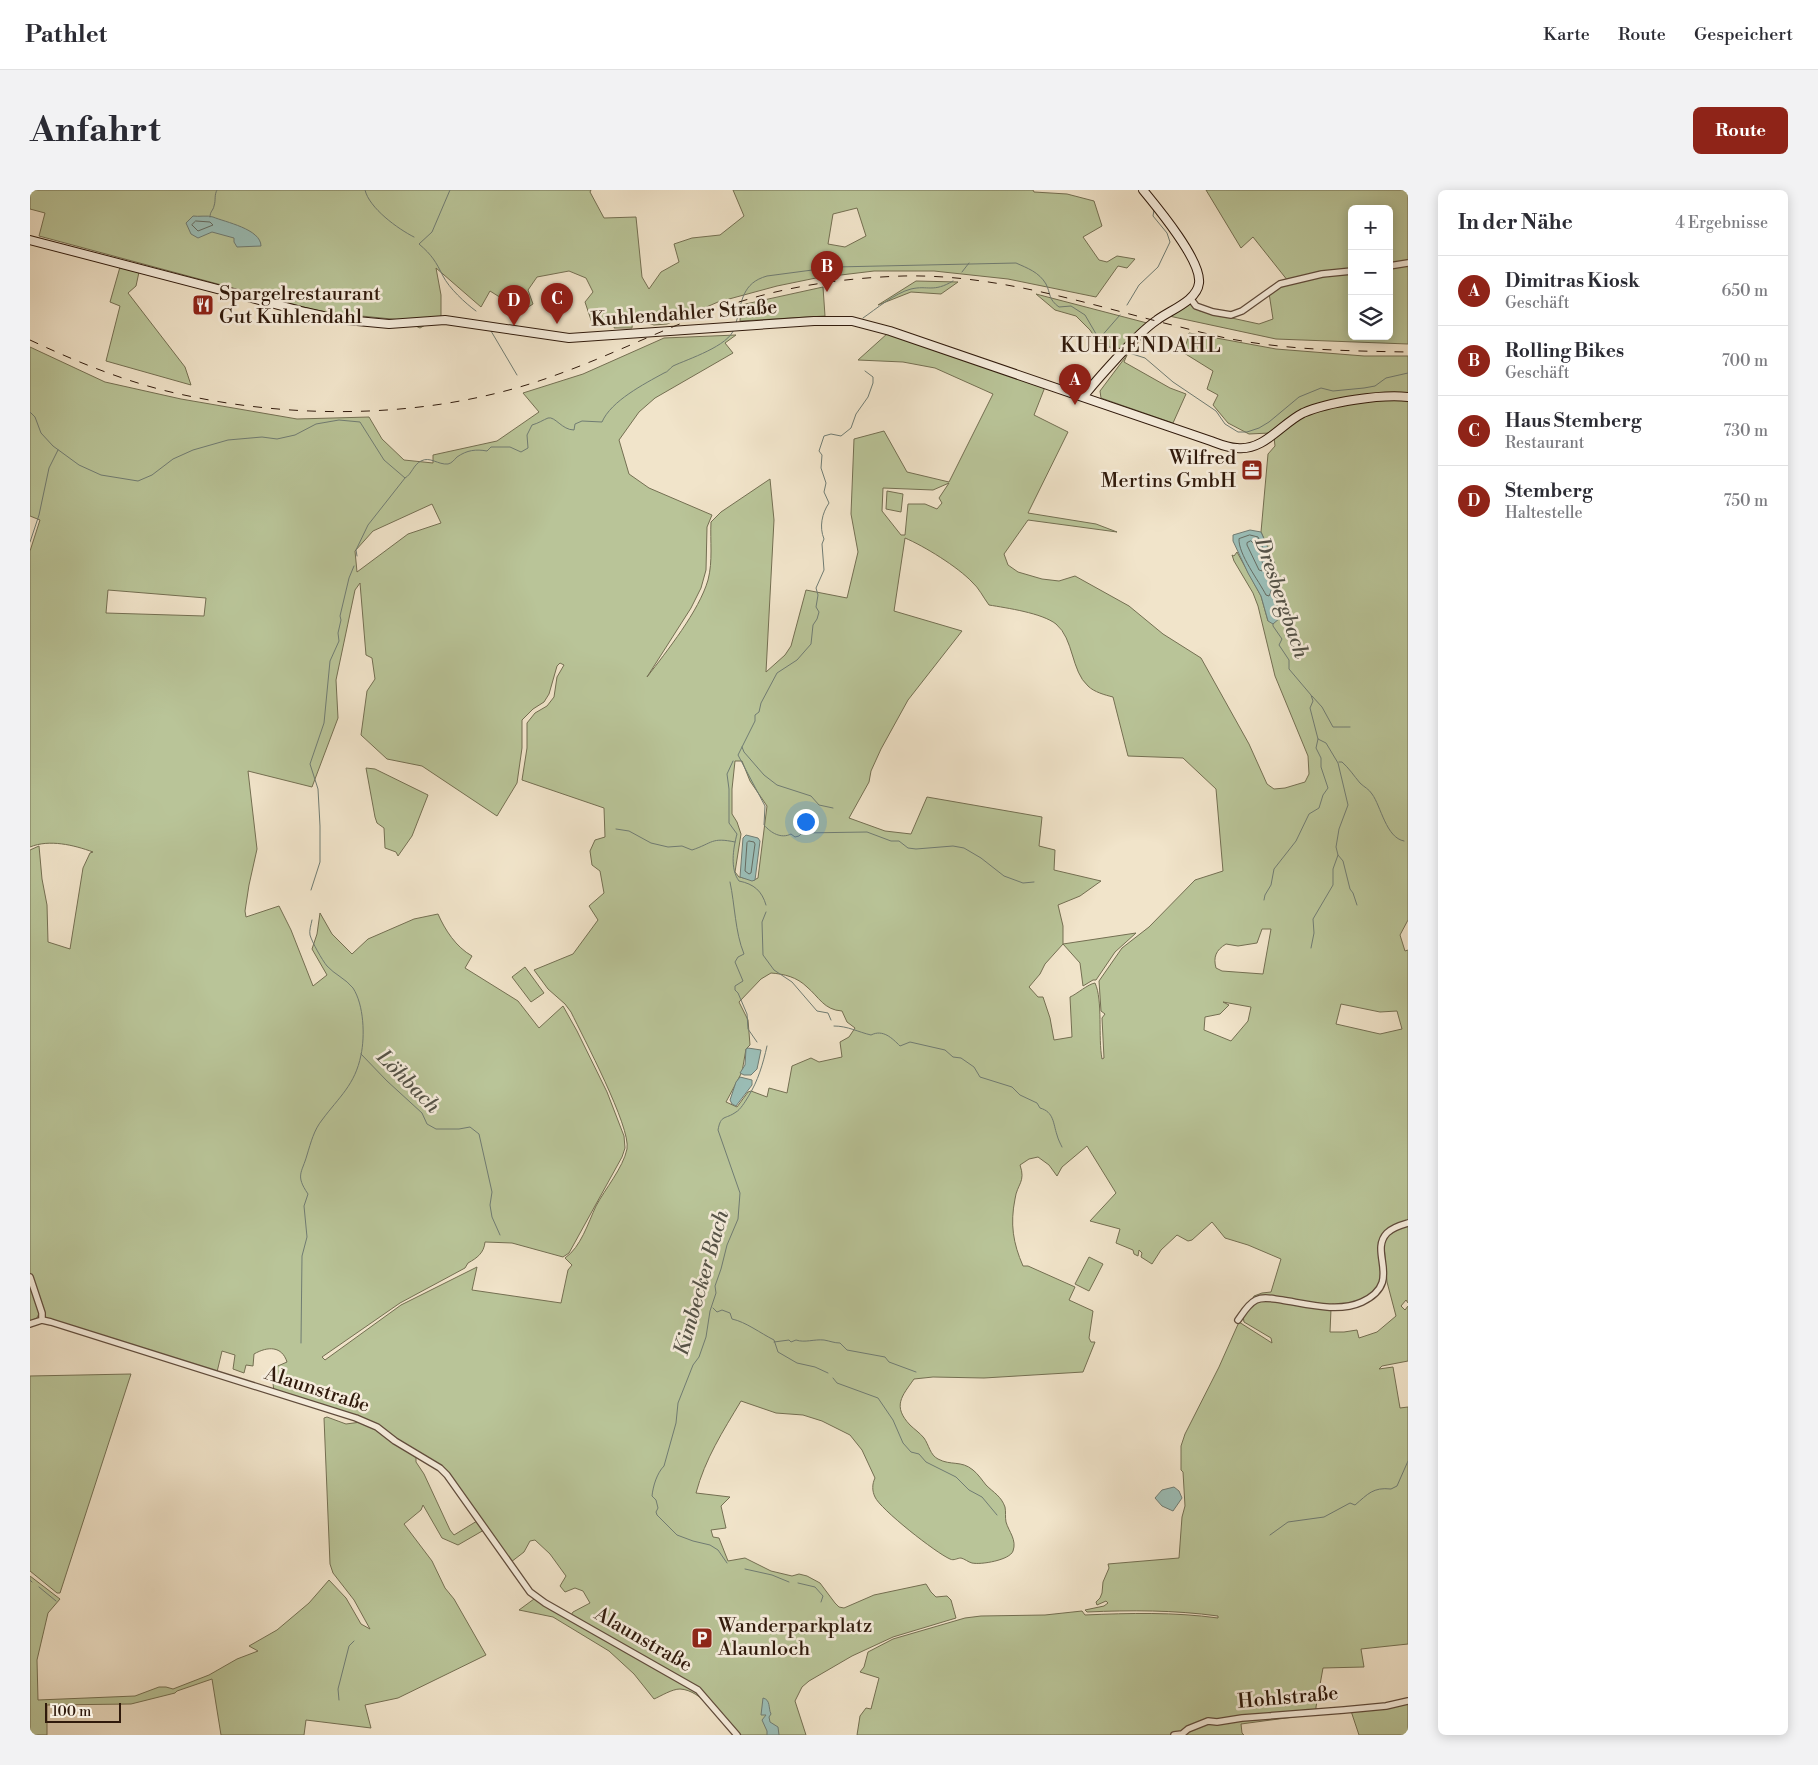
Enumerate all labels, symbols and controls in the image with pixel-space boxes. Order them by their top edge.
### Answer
text: Pathlet [25,20,107,50]
text: Karte [1543,23,1590,46]
text: Route [1618,23,1666,46]
text: Gespeichert [1694,23,1793,46]
button: Route [1693,107,1788,154]
text: Anfahrt [30,109,161,152]
map controls [1348,205,1393,340]
button: + [1348,205,1393,250]
text: In der Nähe [1458,210,1573,236]
text: 4 Ergebnisse [1675,213,1768,233]
button: − [1348,250,1393,295]
pin: B [811,251,843,292]
text: Dimitras Kiosk [1505,269,1640,293]
text: A [1468,281,1480,301]
text: 650 m [1722,281,1768,301]
place label: Spargelrestaurant Gut Kuhlendahl [219,282,381,330]
pin: C [541,283,573,324]
pin: D [498,285,530,326]
restaurant icon: Spargelrestaurant Gut Kuhlendahl [191,293,215,317]
text: Geschäft [1505,293,1570,313]
street label: Kuhlendahler Straße [590,295,778,333]
button: layers [1348,295,1393,340]
district label: KUHLENDAHL [1060,333,1222,359]
text: Rolling Bikes [1505,339,1624,363]
text: B [1468,351,1480,371]
text: 700 m [1722,351,1768,371]
text: Geschäft [1505,363,1570,383]
pin: A [1059,364,1091,405]
text: Haus Stemberg [1505,409,1641,433]
text: C [1468,421,1480,441]
text: 730 m [1723,421,1768,441]
text: Restaurant [1505,433,1584,453]
place label: Wilfred Mertins GmbH [1101,446,1237,494]
office icon: Wilfred Mertins GmbH [1240,458,1264,482]
text: Stemberg [1505,479,1593,503]
text: D [1468,491,1480,511]
text: 750 m [1724,491,1768,511]
text: Haltestelle [1505,503,1583,523]
water label: Dresbergbach [1248,533,1314,662]
your location [793,809,819,835]
water label: Löhbach [370,1044,445,1119]
water label: Kimbecker Bach [669,1207,735,1359]
street label: Alaunstraße [260,1361,373,1419]
street label: Alaunstraße [589,1601,696,1678]
place label: Wanderparkplatz Alaunloch [717,1614,872,1662]
parking icon: Wanderparkplatz Alaunloch [690,1626,714,1650]
street label: Hohlstraße [1237,1681,1339,1715]
scale bar [45,1700,121,1723]
text: 100 m [52,1703,91,1721]

